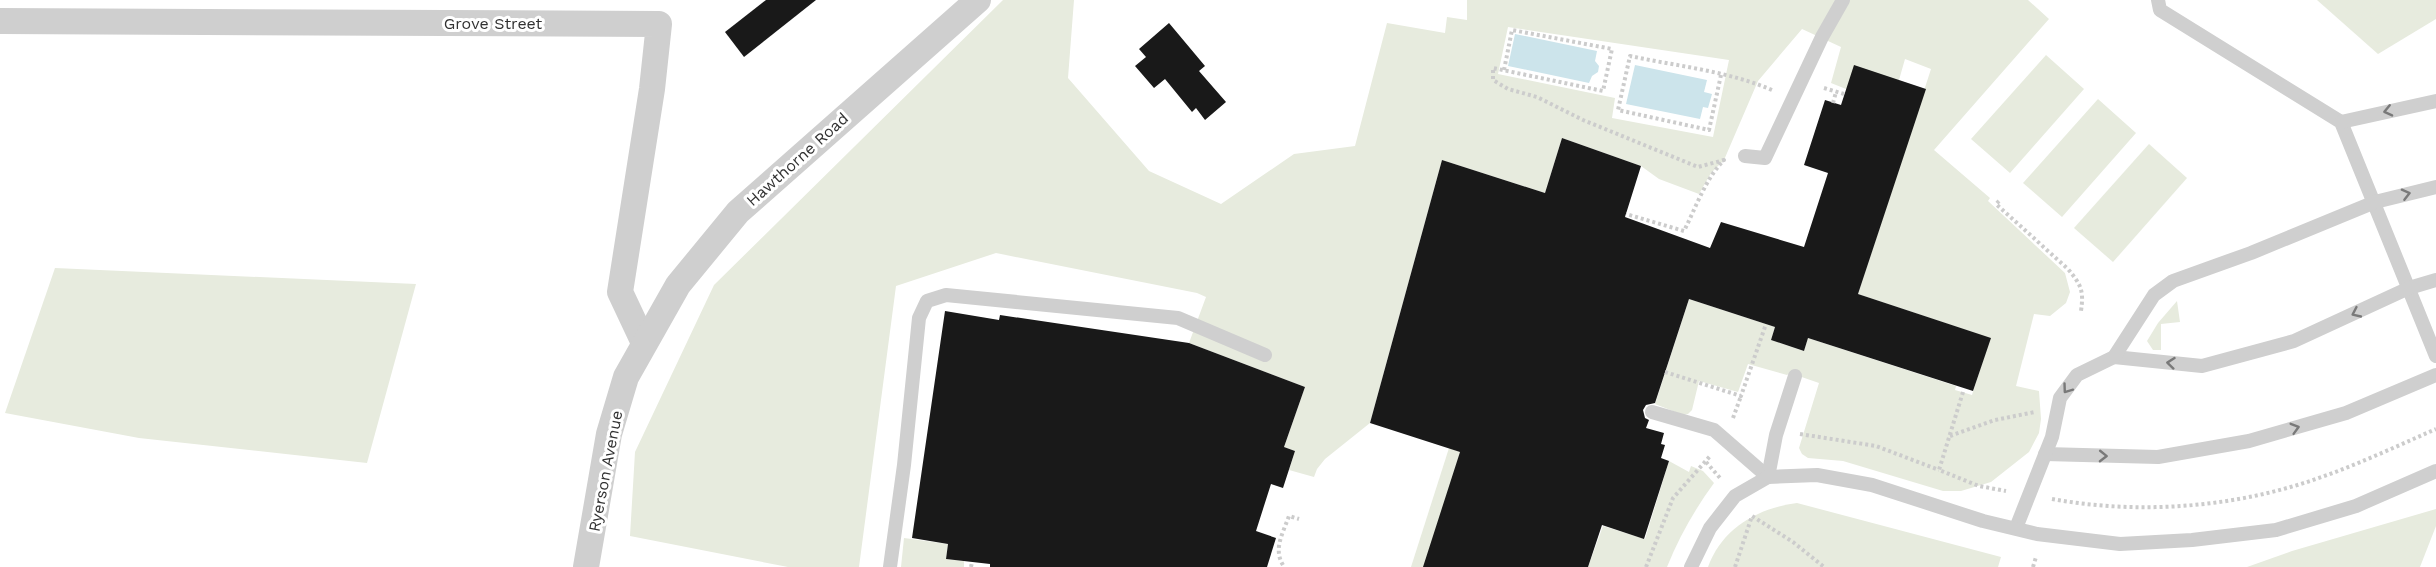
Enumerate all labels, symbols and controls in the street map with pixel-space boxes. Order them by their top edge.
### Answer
street label: Grove Street [444,14,543,33]
one-way arrow [2384,104,2394,117]
street label: Hawthorne Road [743,109,852,210]
one-way arrow [2400,189,2410,202]
one-way arrow [2351,305,2362,317]
one-way arrow [2166,357,2175,370]
one-way arrow [2063,382,2074,393]
street label: Ryerson Avenue [584,409,627,533]
one-way arrow [2289,423,2300,435]
one-way arrow [2099,450,2108,462]

